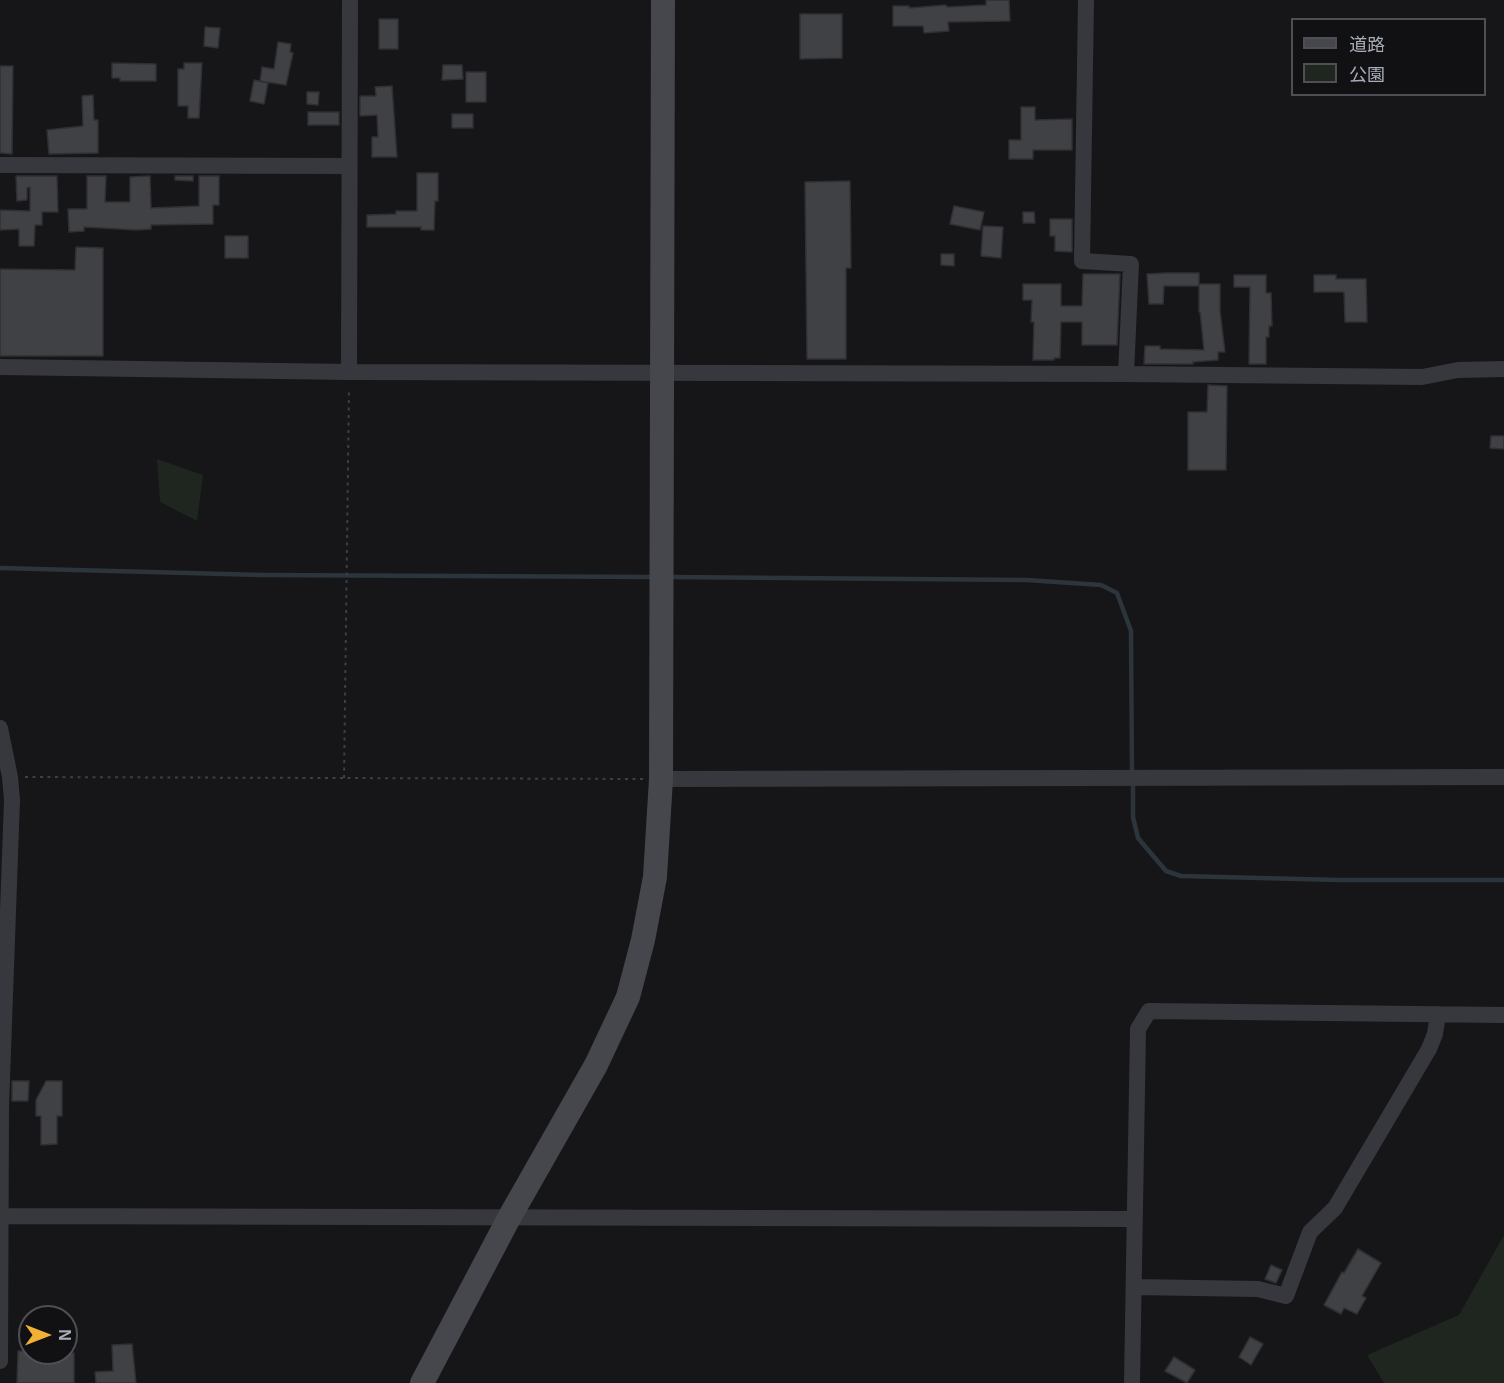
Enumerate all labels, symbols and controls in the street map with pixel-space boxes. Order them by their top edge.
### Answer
legend [1291,18,1486,96]
text: 道路 [1349,35,1385,55]
text: 公園 [1349,65,1385,85]
north arrow [18,1305,78,1365]
text: N [56,1329,73,1341]

